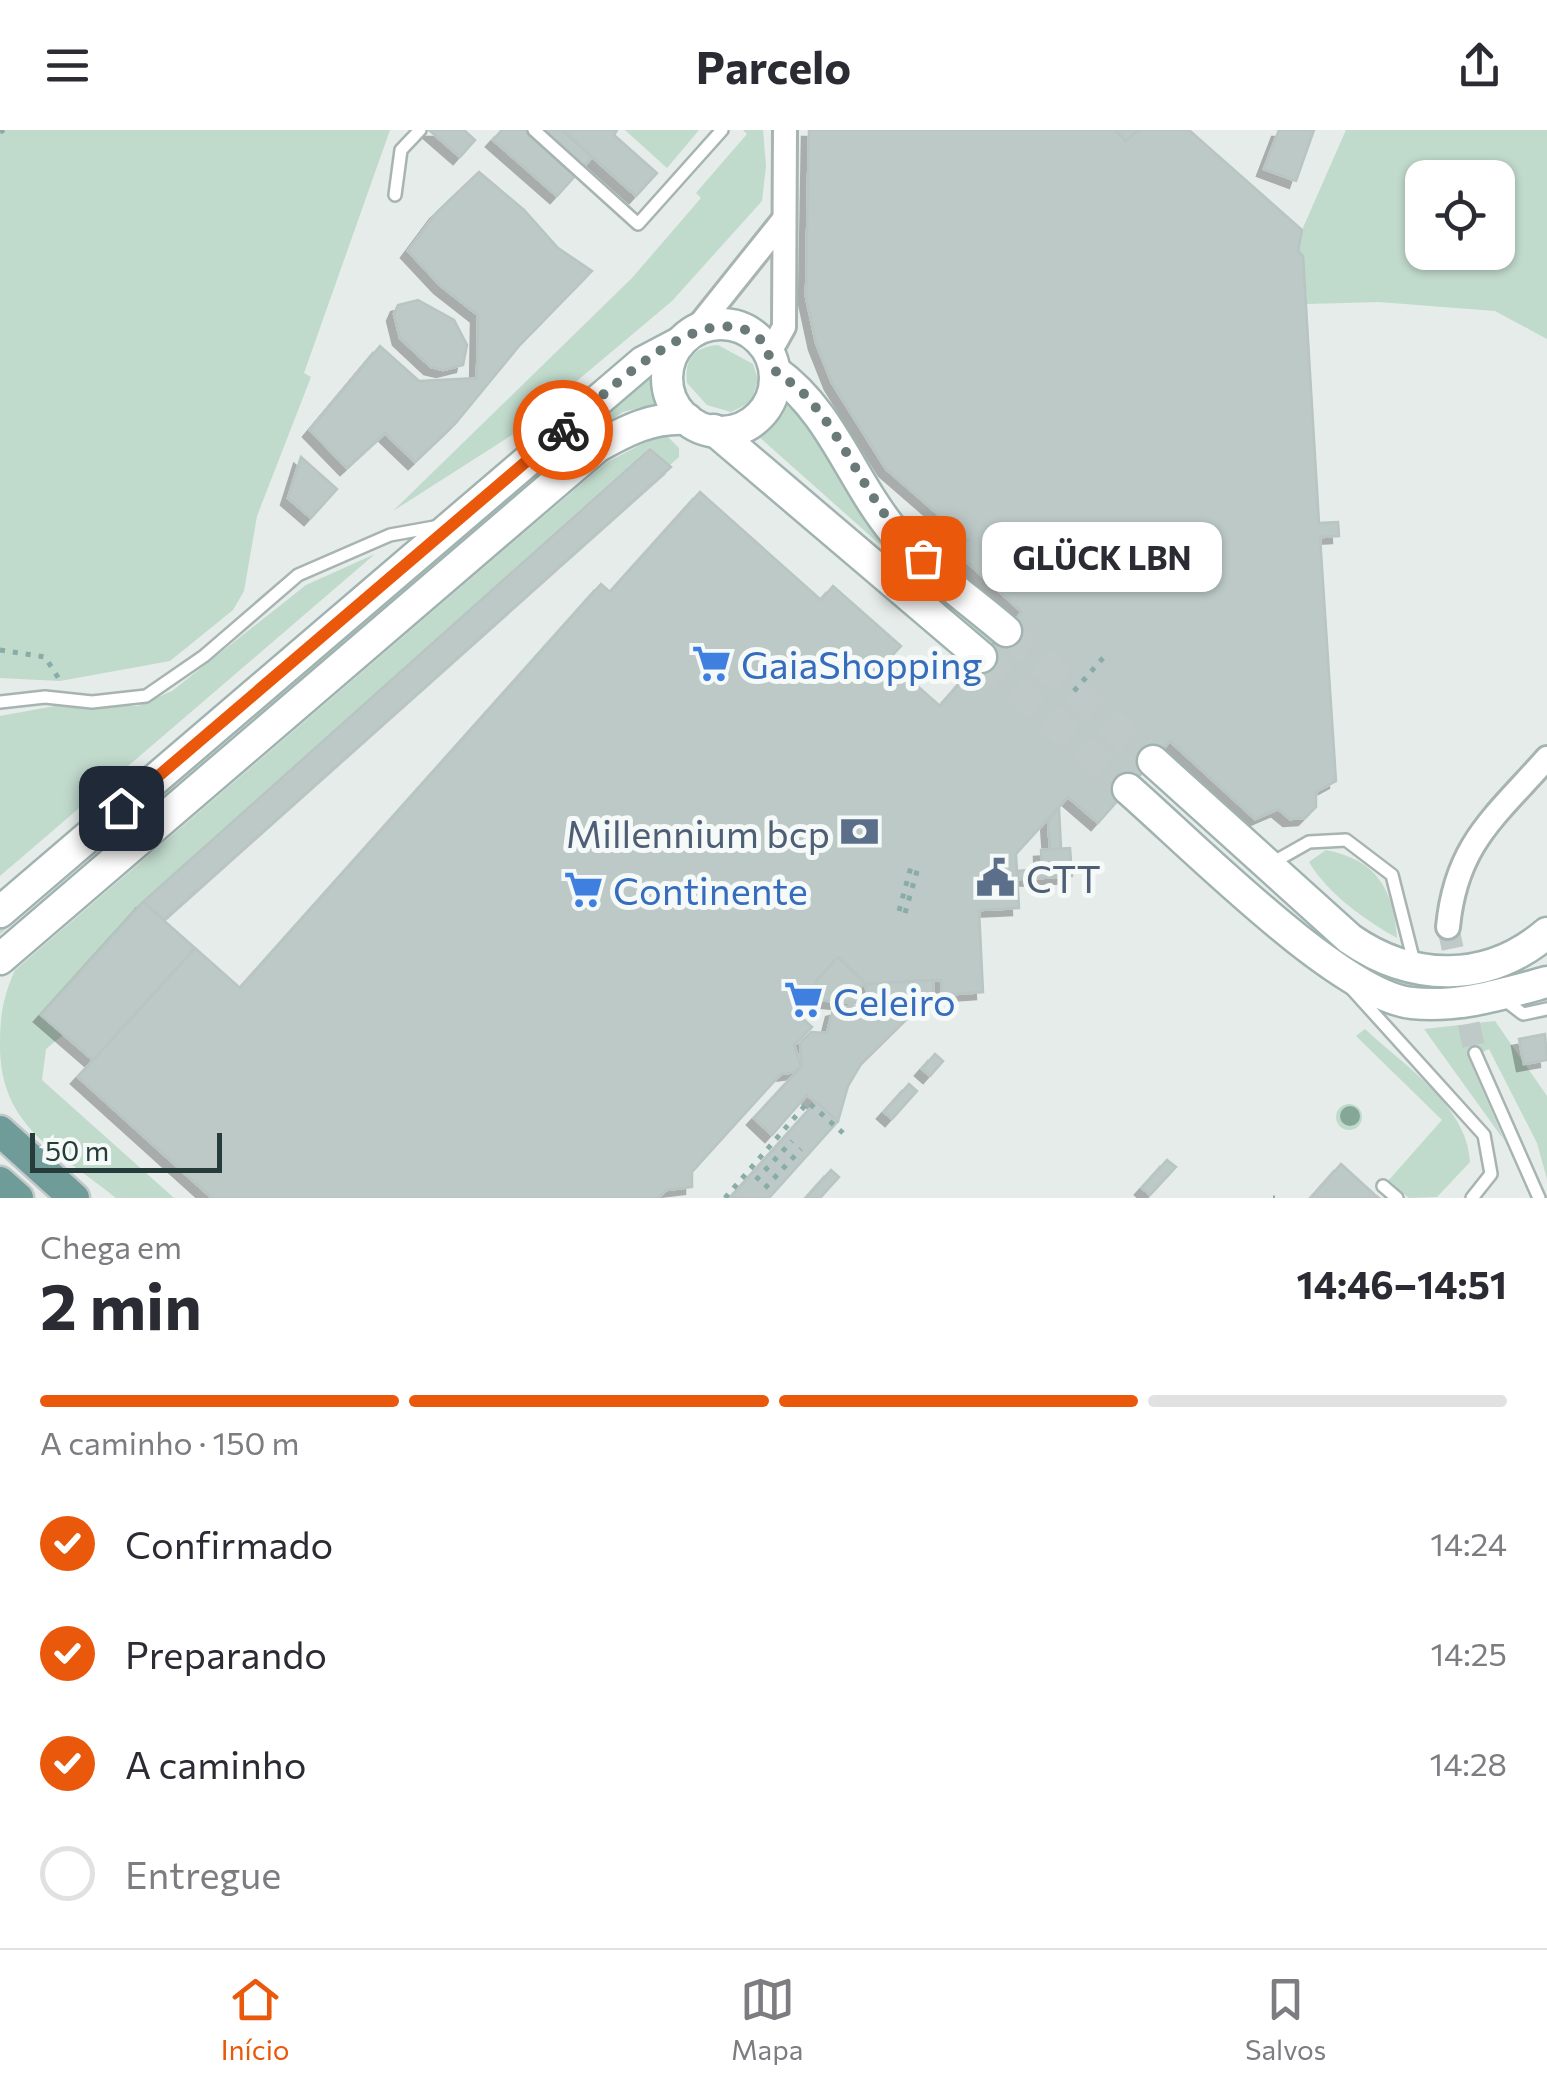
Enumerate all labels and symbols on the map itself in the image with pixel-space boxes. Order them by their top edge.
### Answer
courier [513,380,613,480]
pin [881,516,966,601]
callout: GLÜCK LBN [983,523,1223,593]
place label: GaiaShopping [741,640,982,687]
supermarket icon: GaiaShopping [690,642,732,684]
pin [79,766,164,851]
place label: Millennium bcp [566,809,830,856]
bank icon: Millennium bcp [839,811,881,853]
place label: CTT [1026,854,1101,901]
public building icon: CTT [975,856,1017,898]
place label: Continente [613,866,808,913]
supermarket icon: Continente [562,868,604,910]
place label: Celeiro [833,977,956,1024]
supermarket icon: Celeiro [782,979,824,1021]
scale bar [30,1128,222,1172]

